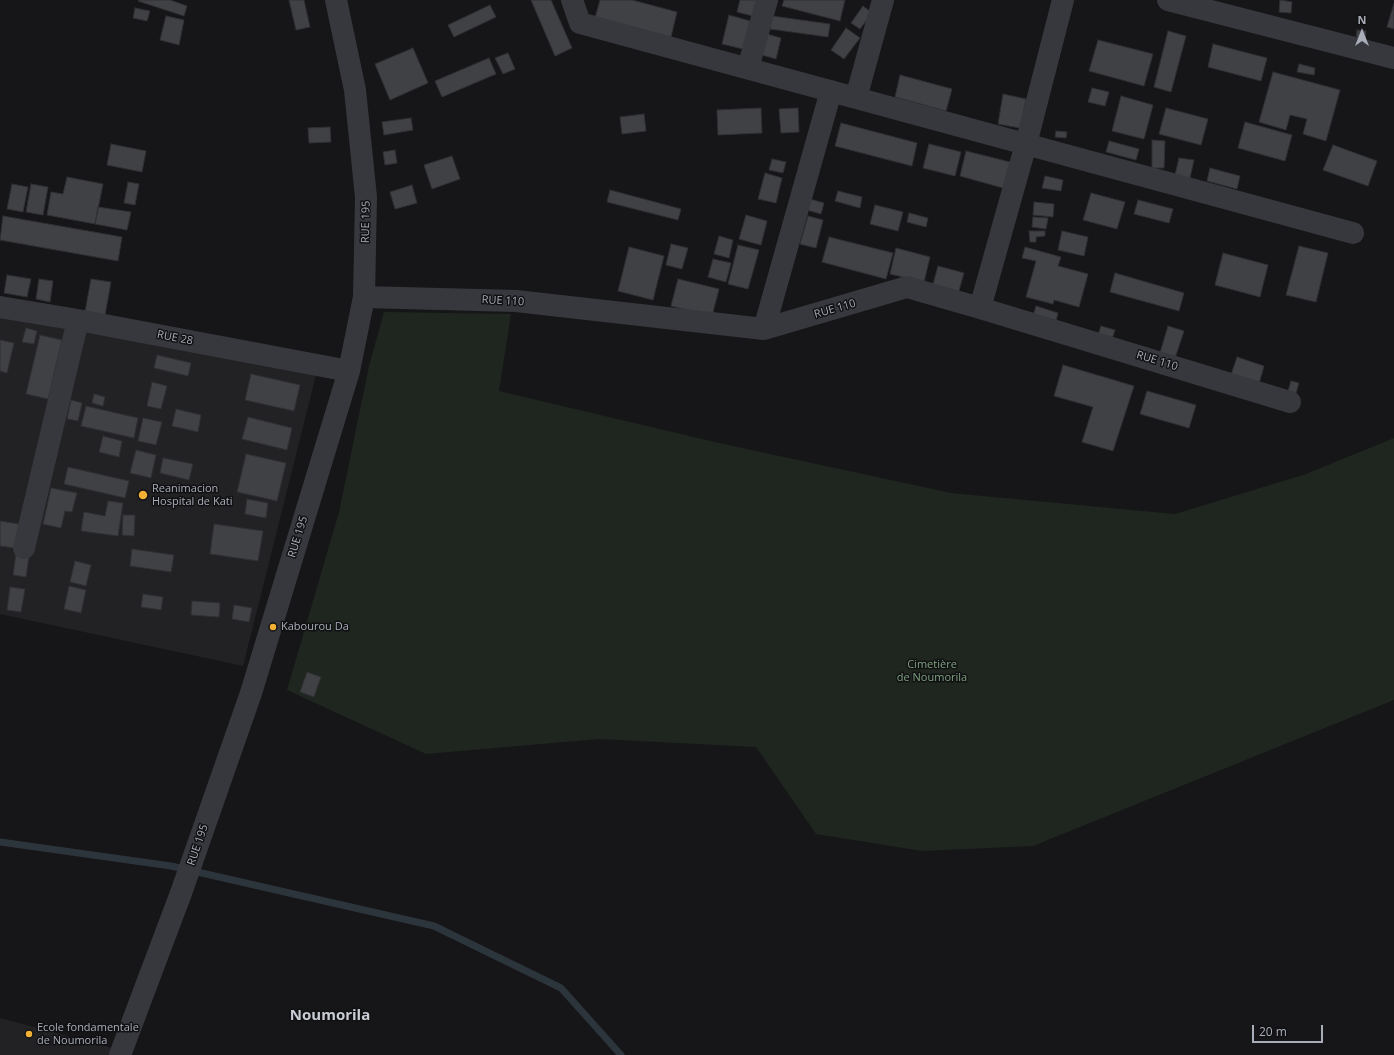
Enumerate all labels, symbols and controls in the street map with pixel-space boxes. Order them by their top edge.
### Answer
north arrow [1342,12,1382,52]
text: N [1358,12,1366,27]
street label: RUE 195 [359,201,373,243]
street label: RUE 110 [481,293,525,309]
street label: RUE 110 [813,297,857,321]
street label: RUE 28 [156,328,194,348]
street label: RUE 110 [1135,348,1179,374]
place label: Reanimacion Hospital de Kati [152,482,232,508]
marker: Reanimacion Hospital de Kati [137,489,149,501]
street label: RUE 195 [285,515,311,559]
place label: Kabourou Da [281,620,349,634]
marker: Kabourou Da [268,622,278,632]
park label: Cimetière de Noumorila [897,658,967,684]
street label: RUE 195 [185,823,211,867]
district label: Noumorila [290,1007,370,1025]
scale bar [1254,1017,1325,1043]
place label: Ecole fondamentale de Noumorila [37,1021,139,1047]
text: 20 m [1259,1023,1287,1040]
marker: Ecole fondamentale de Noumorila [24,1029,34,1039]

